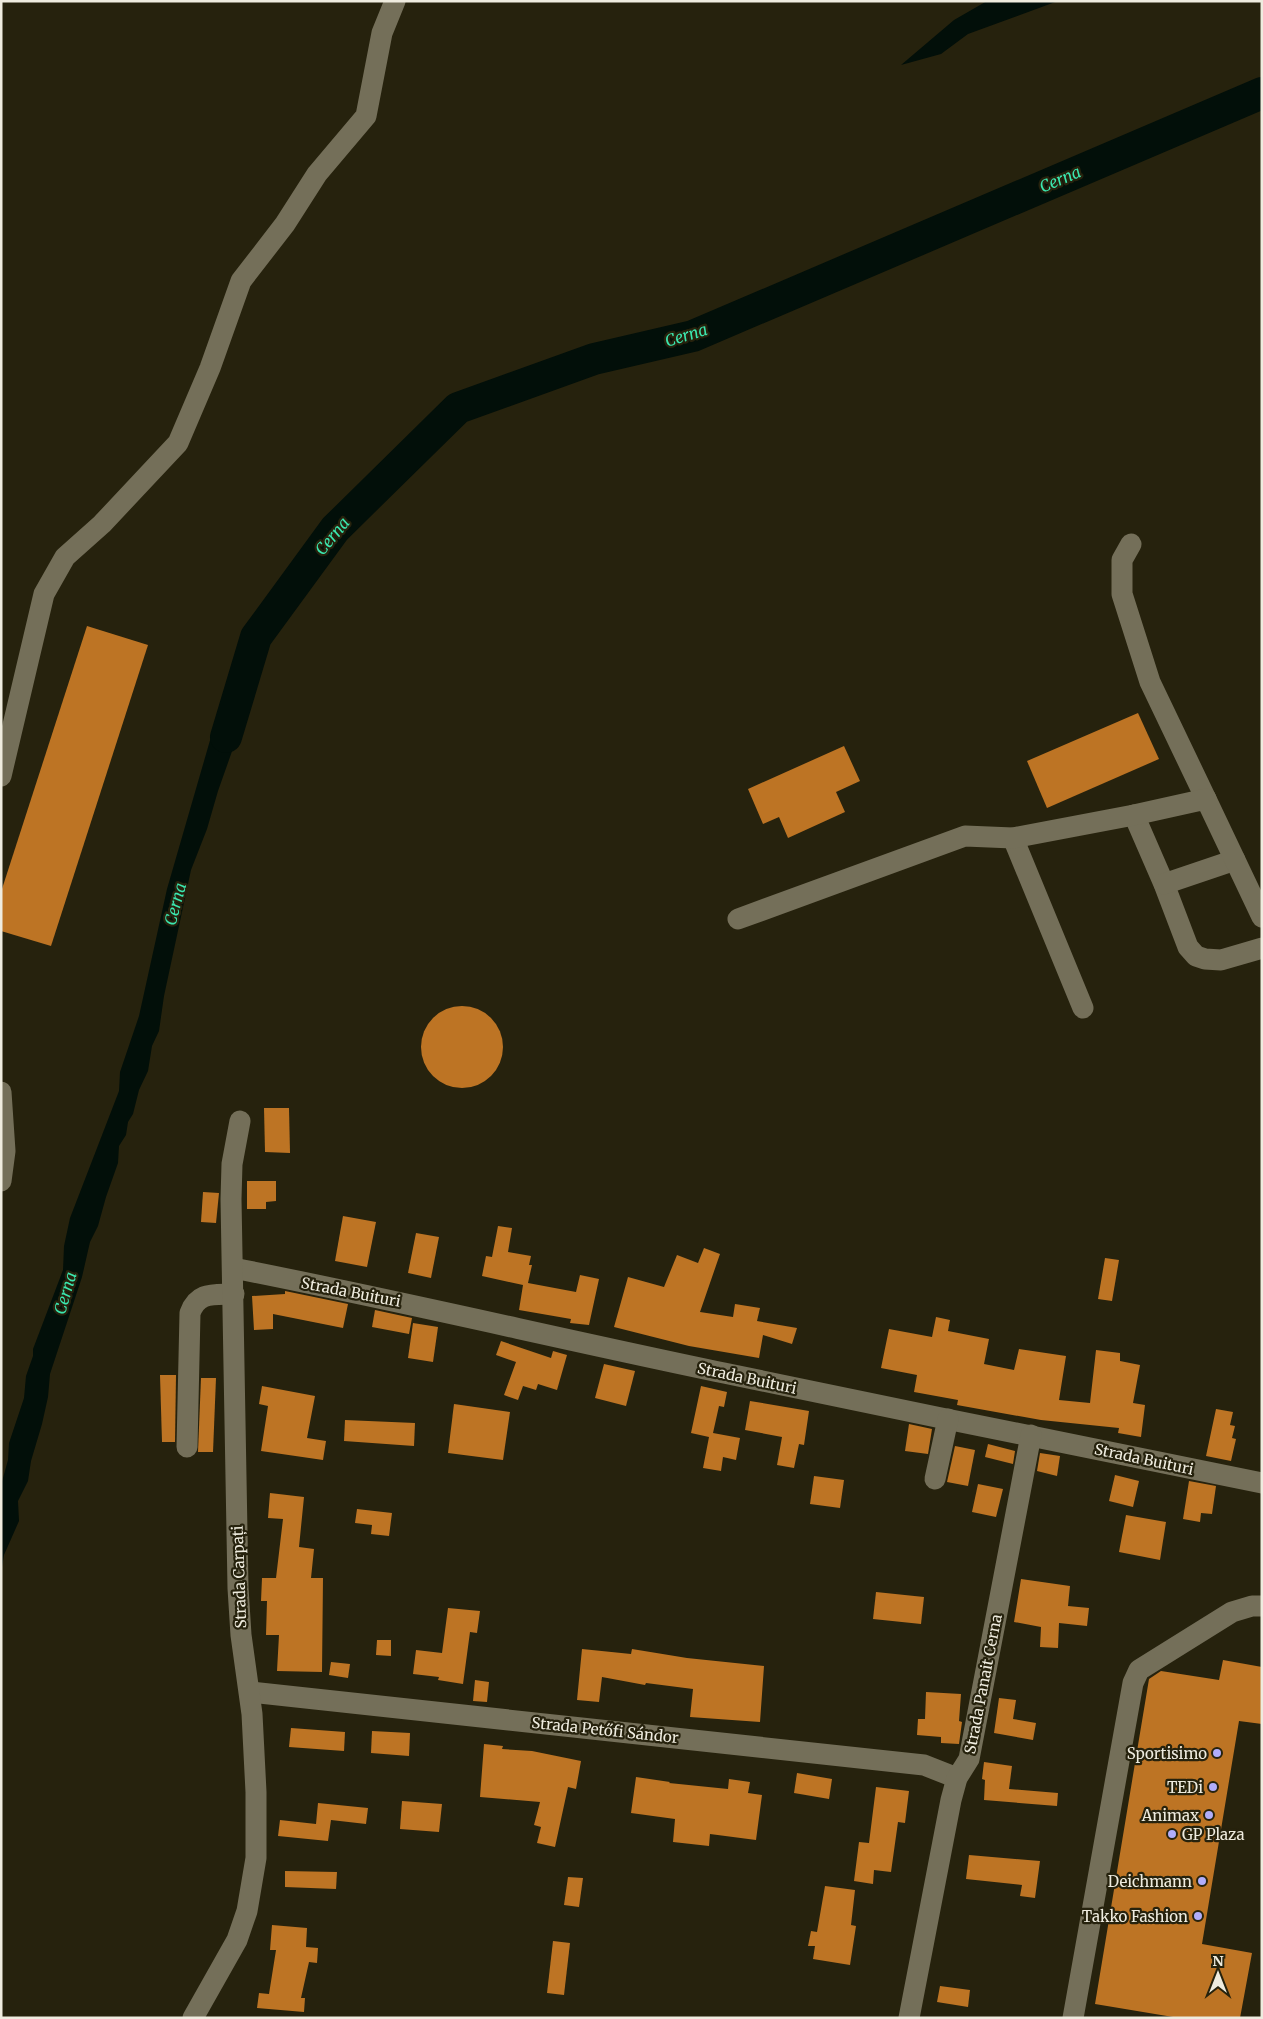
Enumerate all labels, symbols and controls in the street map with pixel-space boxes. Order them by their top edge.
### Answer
water label: Cerna [1036,161,1084,197]
water label: Cerna [662,319,710,351]
water label: Cerna [310,513,354,559]
water label: Cerna [160,881,190,927]
water label: Cerna [49,1269,81,1317]
street label: Strada Buituri [300,1273,403,1311]
street label: Strada Buituri [696,1358,799,1398]
street label: Strada Buituri [1093,1439,1196,1479]
street label: Strada Carpați [228,1525,251,1629]
street label: Strada Panait Cerna [960,1613,1006,1755]
street label: Strada Petőfi Sándor [531,1713,680,1747]
place label: Sportisimo [1127,1744,1207,1763]
marker: Sportisimo [1211,1747,1223,1759]
place label: TEDi [1167,1778,1203,1797]
marker: TEDi [1207,1781,1219,1793]
place label: Animax [1141,1806,1199,1825]
marker: Animax [1203,1809,1215,1821]
place label: GP Plaza [1182,1825,1245,1844]
marker: GP Plaza [1166,1828,1178,1840]
place label: Deichmann [1108,1872,1192,1891]
marker: Deichmann [1196,1875,1208,1887]
place label: Takko Fashion [1082,1907,1188,1926]
marker: Takko Fashion [1192,1910,1204,1922]
north arrow [1193,1949,1243,1999]
text: N [1212,1952,1224,1970]

